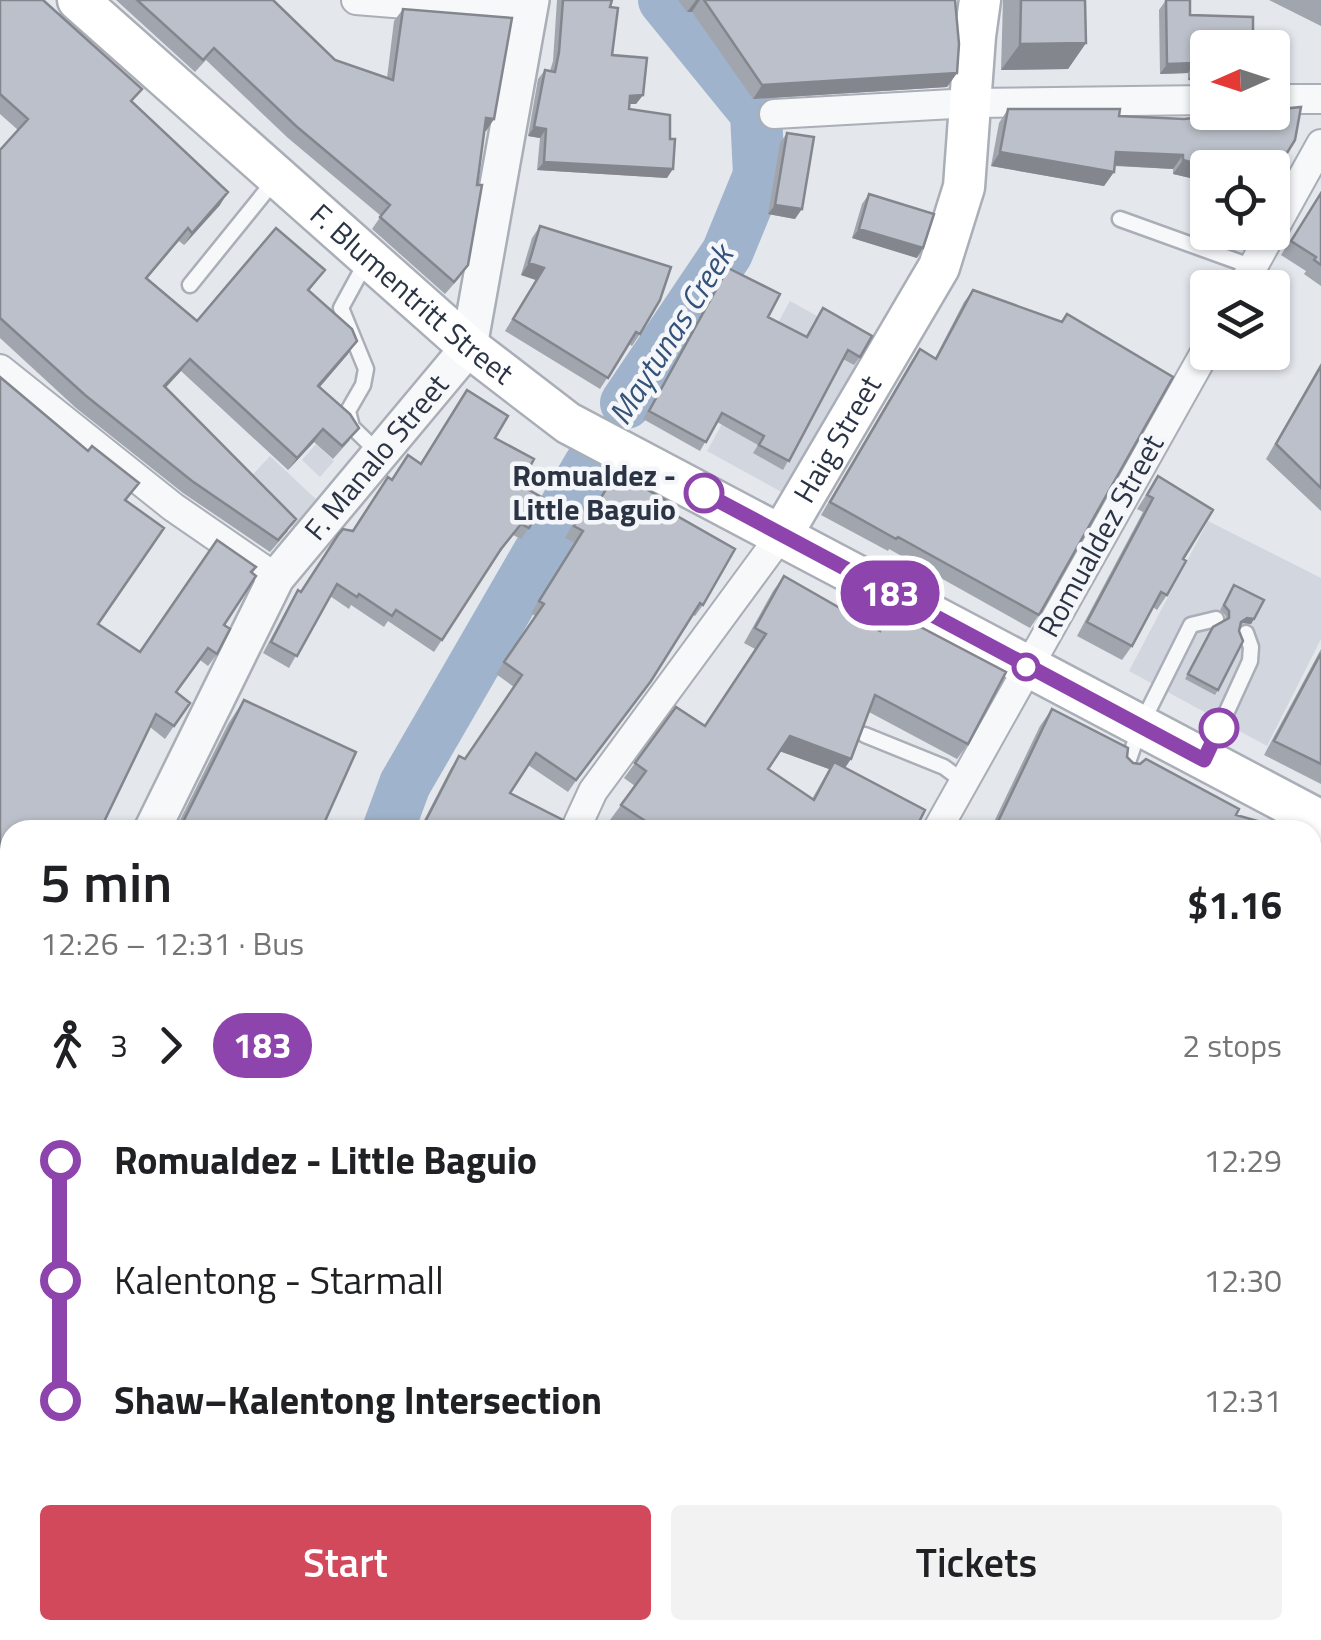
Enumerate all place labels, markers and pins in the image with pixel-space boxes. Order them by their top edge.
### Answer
place label: Romualdez - Little Baguio [512,452,676,532]
marker: Romualdez - Little Baguio [685,474,723,512]
unlabelled marker [1013,654,1039,680]
unlabelled marker [1200,709,1238,747]

